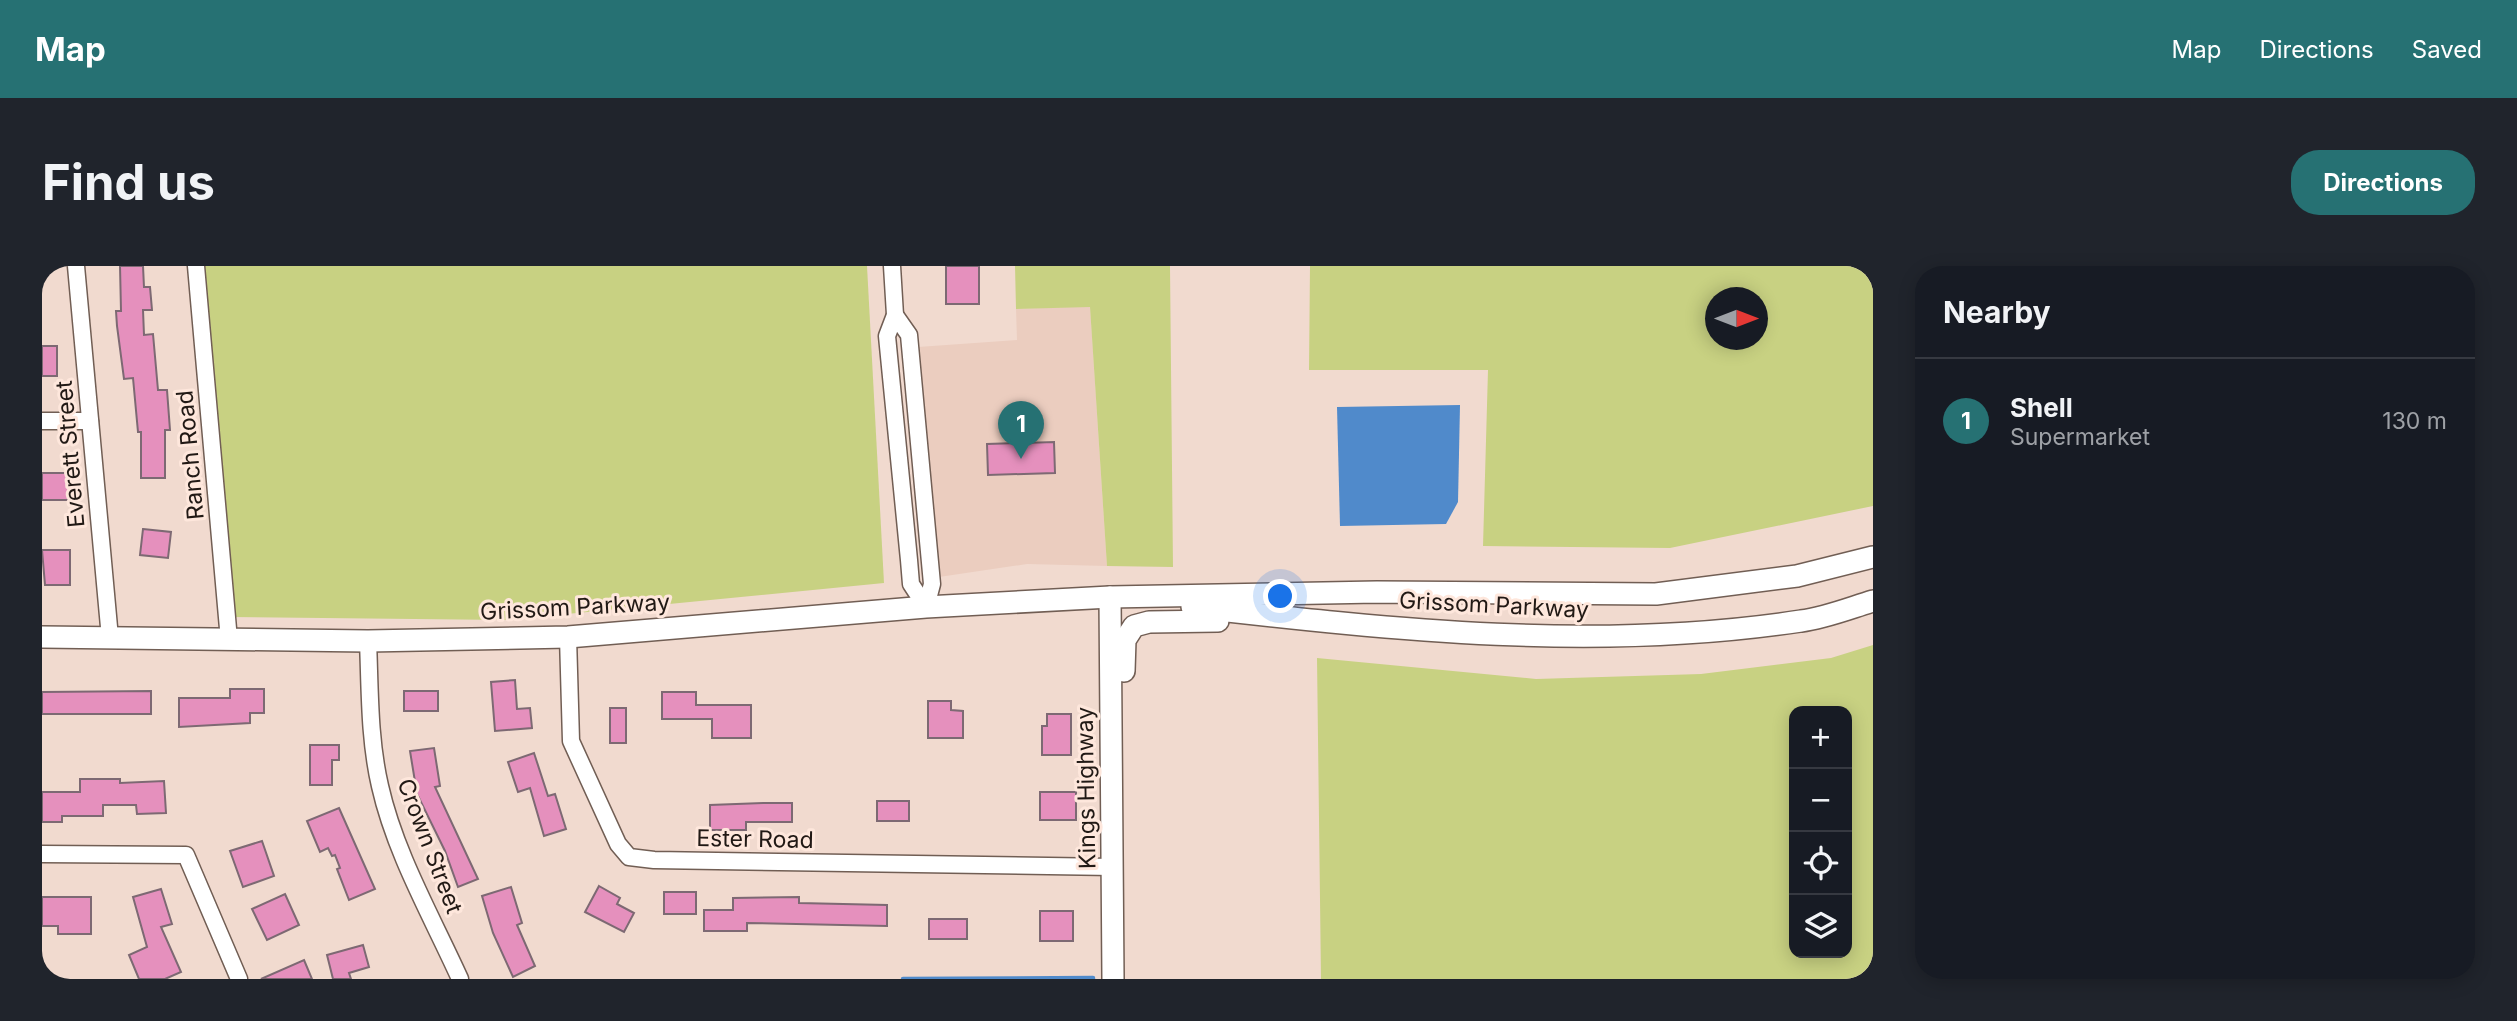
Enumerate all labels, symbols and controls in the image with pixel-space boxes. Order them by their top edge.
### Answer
text: Map [35,29,106,69]
text: Map [2172,35,2221,64]
text: Directions [2259,35,2374,64]
text: Saved [2412,35,2482,64]
button: Directions [2291,150,2475,215]
text: Find us [42,153,215,212]
north arrow [1705,287,1768,350]
text: Nearby [1943,294,2051,330]
street label: Everett Street [50,379,90,529]
street label: Ranch Road [170,389,210,521]
text: Shell [2010,392,2073,423]
pin: 1 [998,401,1044,459]
text: 1 [1961,407,1971,435]
text: 130 m [2382,407,2447,435]
text: Supermarket [2010,423,2150,451]
your location [1263,579,1297,613]
street label: Grissom Parkway [1398,586,1590,624]
street label: Grissom Parkway [479,588,671,626]
map controls [1789,706,1852,958]
button: + [1789,706,1852,769]
street label: Kings Highway [1071,707,1101,869]
button: − [1789,769,1852,832]
street label: Crown Street [391,775,469,918]
street label: Ester Road [696,824,814,854]
button: locate [1789,832,1852,895]
button: layers [1789,895,1852,958]

